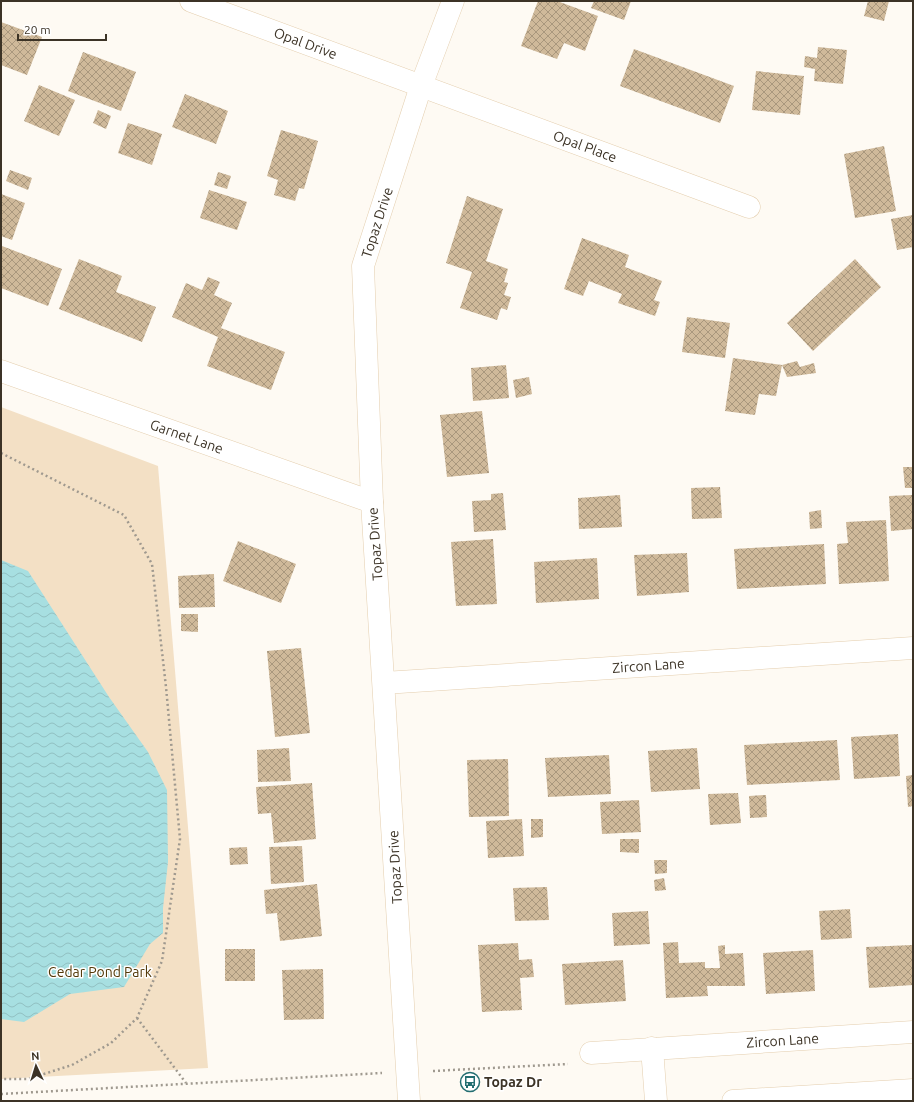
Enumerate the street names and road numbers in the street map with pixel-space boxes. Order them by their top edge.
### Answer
street label: Opal Drive [272,24,339,62]
street label: Opal Place [551,127,619,166]
street label: Topaz Drive [358,185,396,260]
street label: Garnet Lane [148,416,225,457]
street label: Topaz Drive [364,507,386,581]
street label: Zircon Lane [612,655,685,676]
street label: Topaz Drive [385,830,405,904]
street label: Zircon Lane [746,1030,819,1051]

